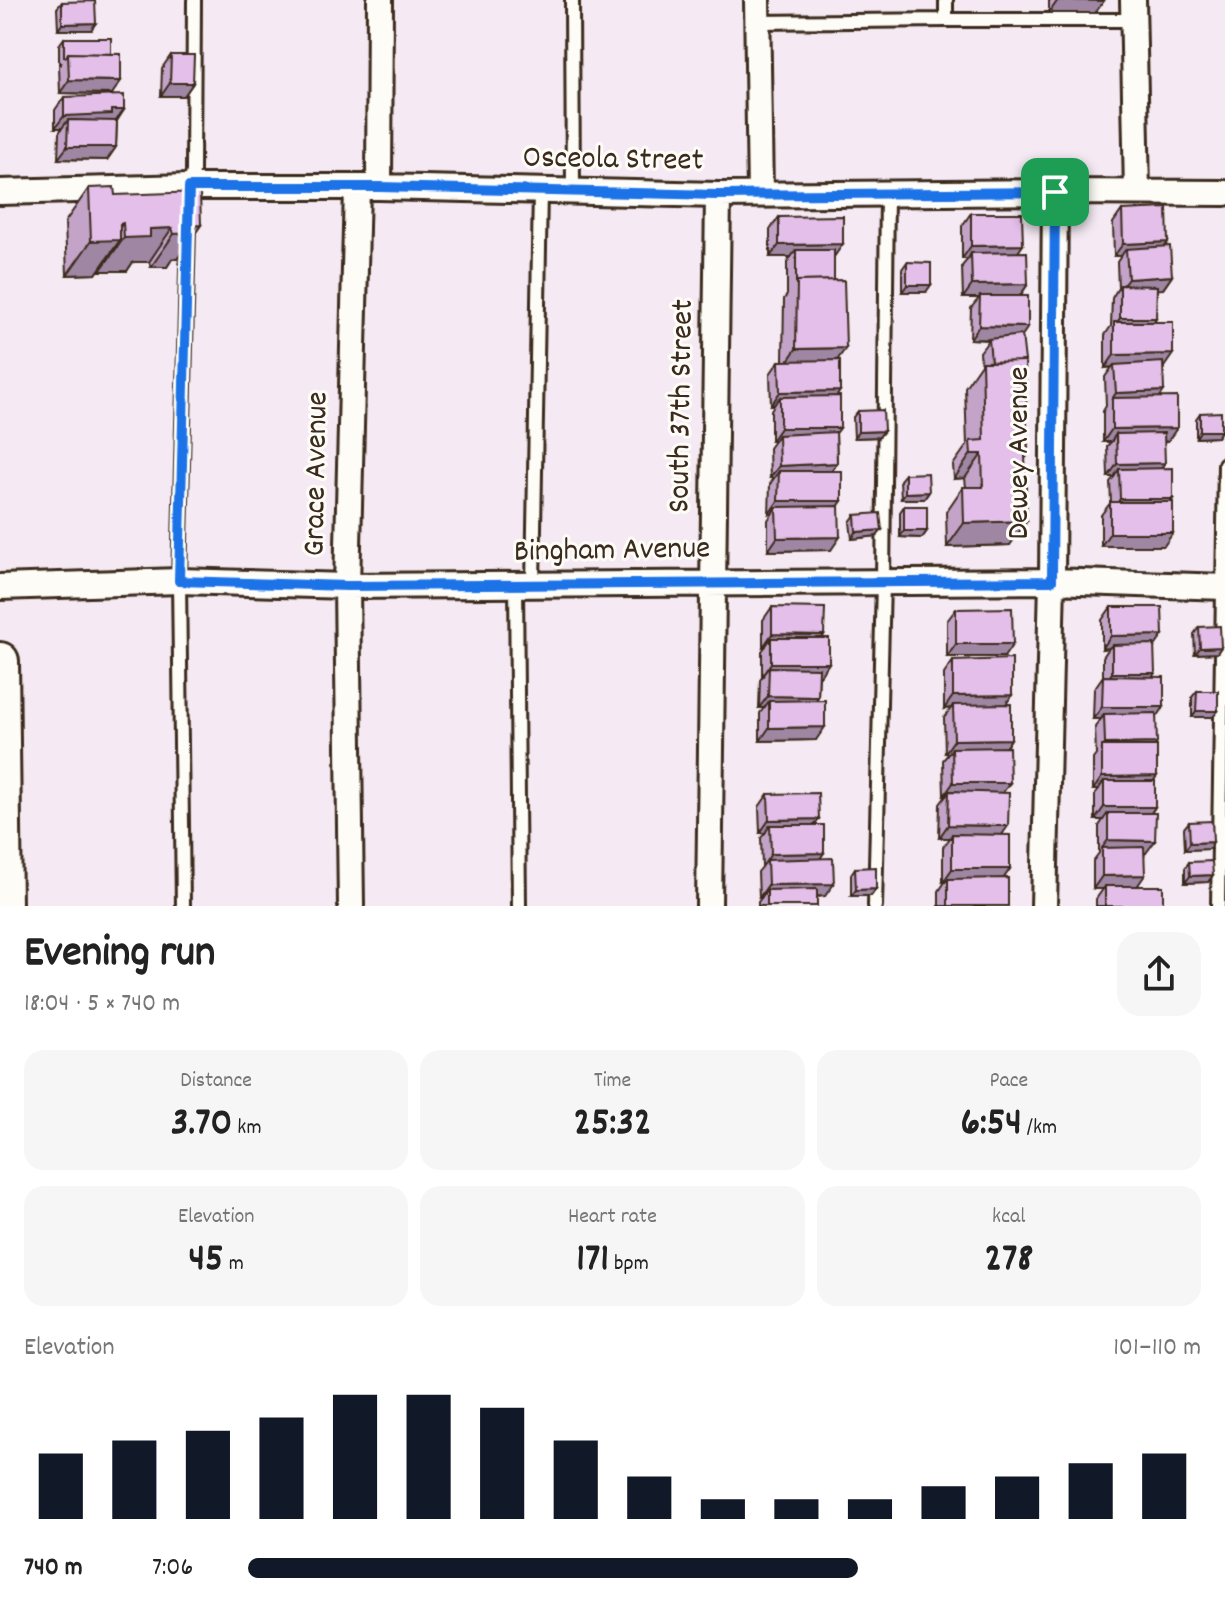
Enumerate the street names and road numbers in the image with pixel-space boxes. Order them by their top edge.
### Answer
street label: Osceola Street [522,136,704,186]
street label: South 37th Street [658,298,708,513]
street label: Dewey Avenue [998,366,1044,540]
street label: Grace Avenue [294,391,342,557]
street label: Bingham Avenue [513,527,711,577]

